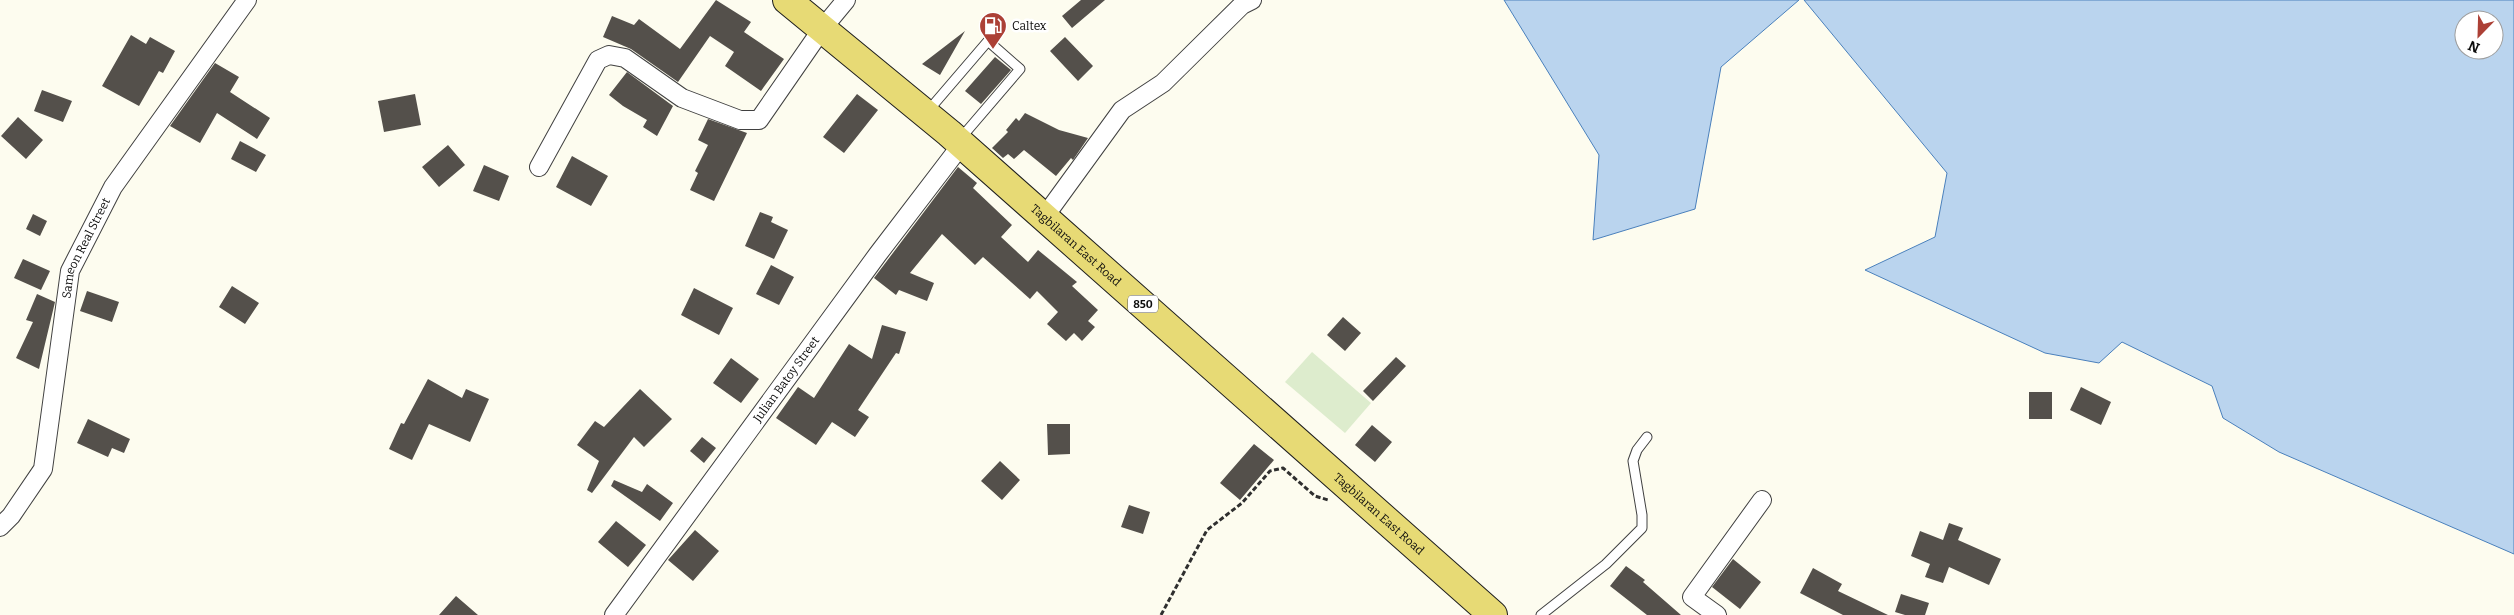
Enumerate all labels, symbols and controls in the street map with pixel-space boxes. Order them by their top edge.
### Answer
north arrow [2454,10,2504,60]
fuel station icon: Caltex [978,11,1008,50]
place label: Caltex [1012,19,1047,33]
text: N [2466,36,2482,56]
street label: Sameon Real Street [59,195,114,299]
street label: Tagbilaran East Road [1028,202,1124,289]
road number: 850 [1128,296,1158,312]
street label: Julian Batoy Street [750,333,823,426]
street label: Tagbilaran East Road [1331,470,1427,558]

